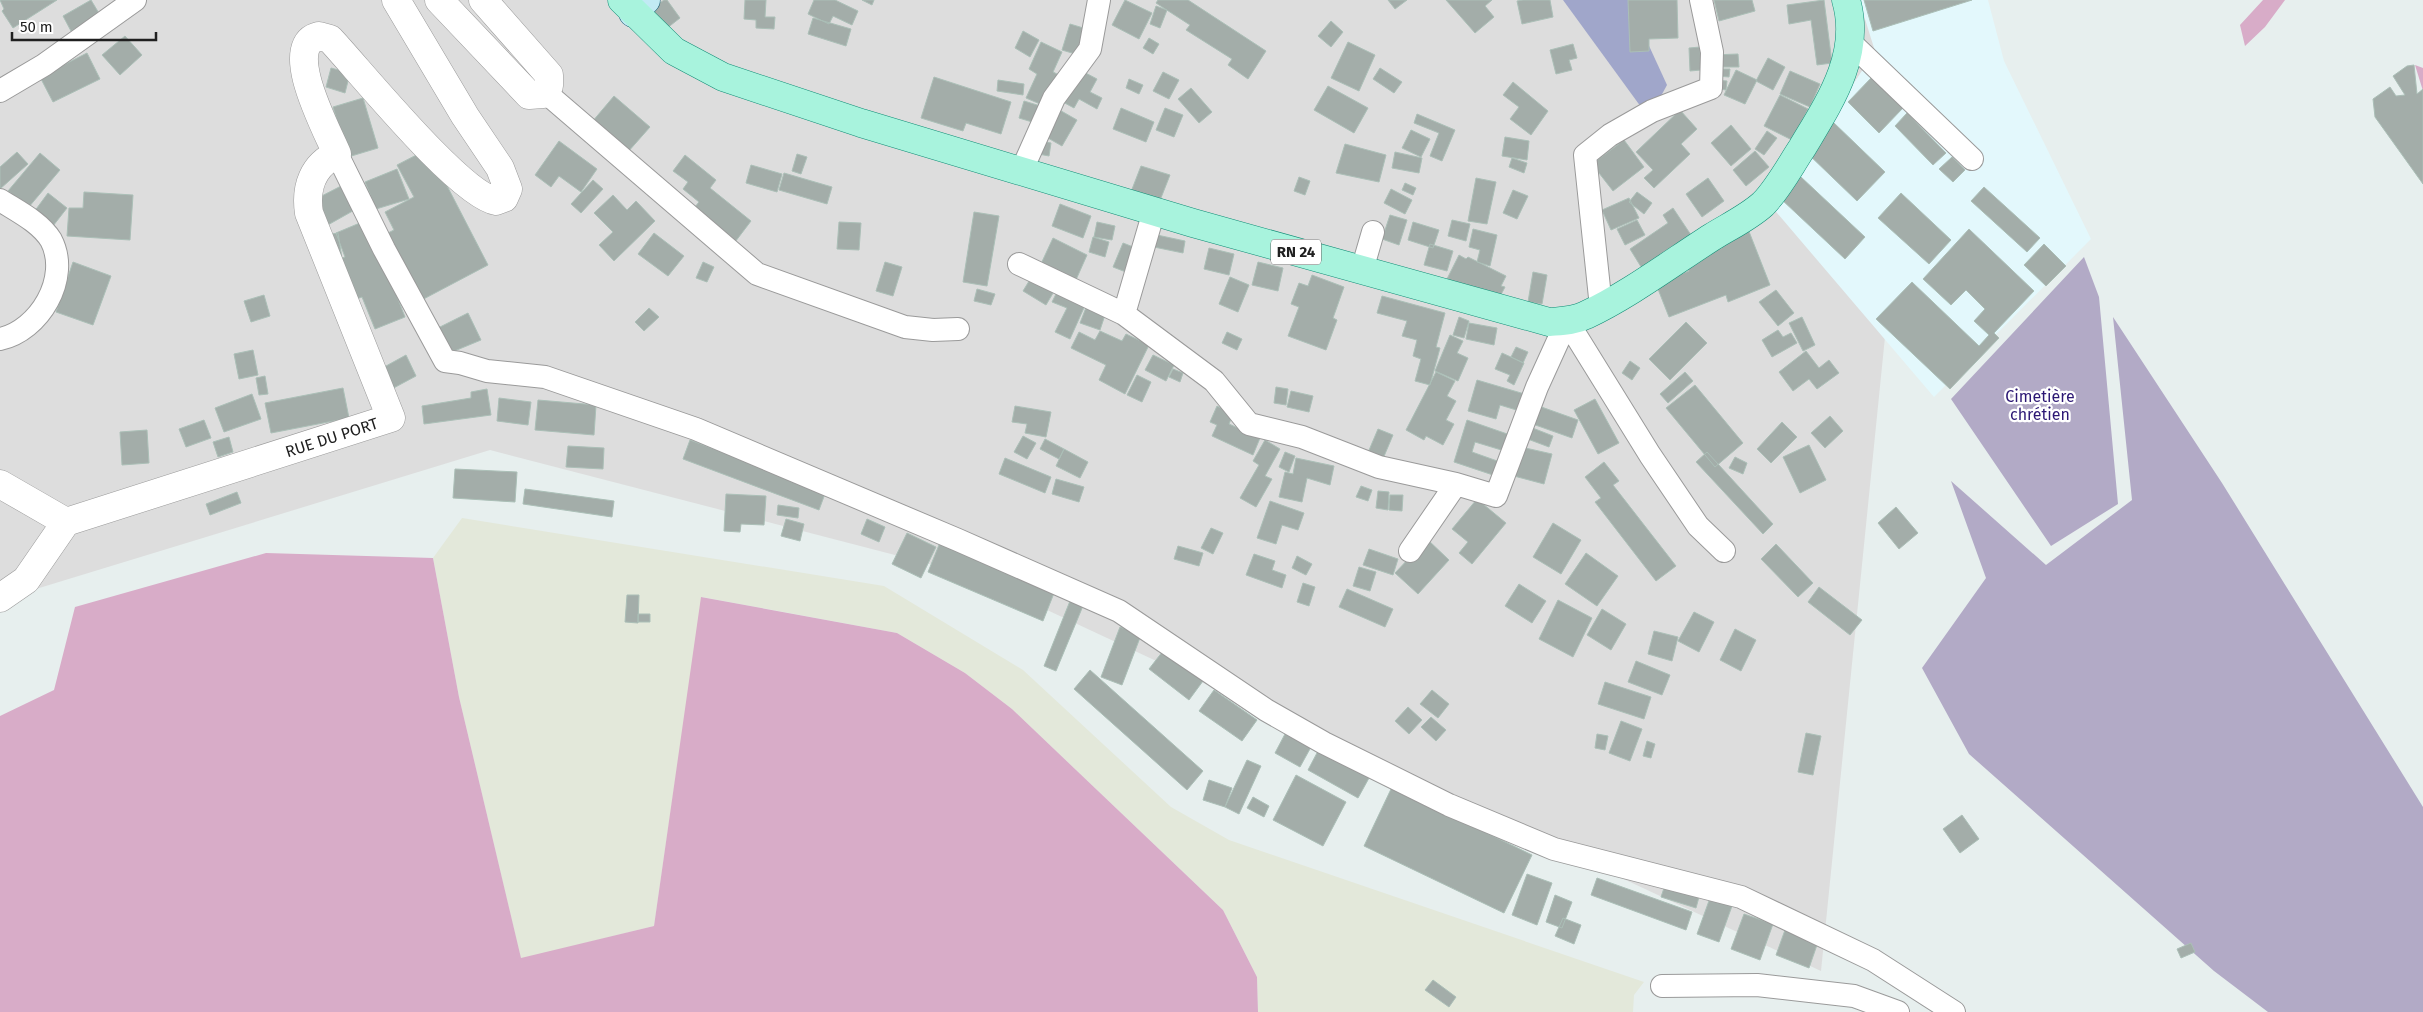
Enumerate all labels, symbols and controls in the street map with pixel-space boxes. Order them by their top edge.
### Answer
scale bar [12,10,156,42]
text: 50 m [20,18,53,36]
road number: RN 24 [1271,240,1321,264]
park label: Cimetière chrétien [2005,387,2075,424]
street label: RUE DU PORT [283,414,381,461]

